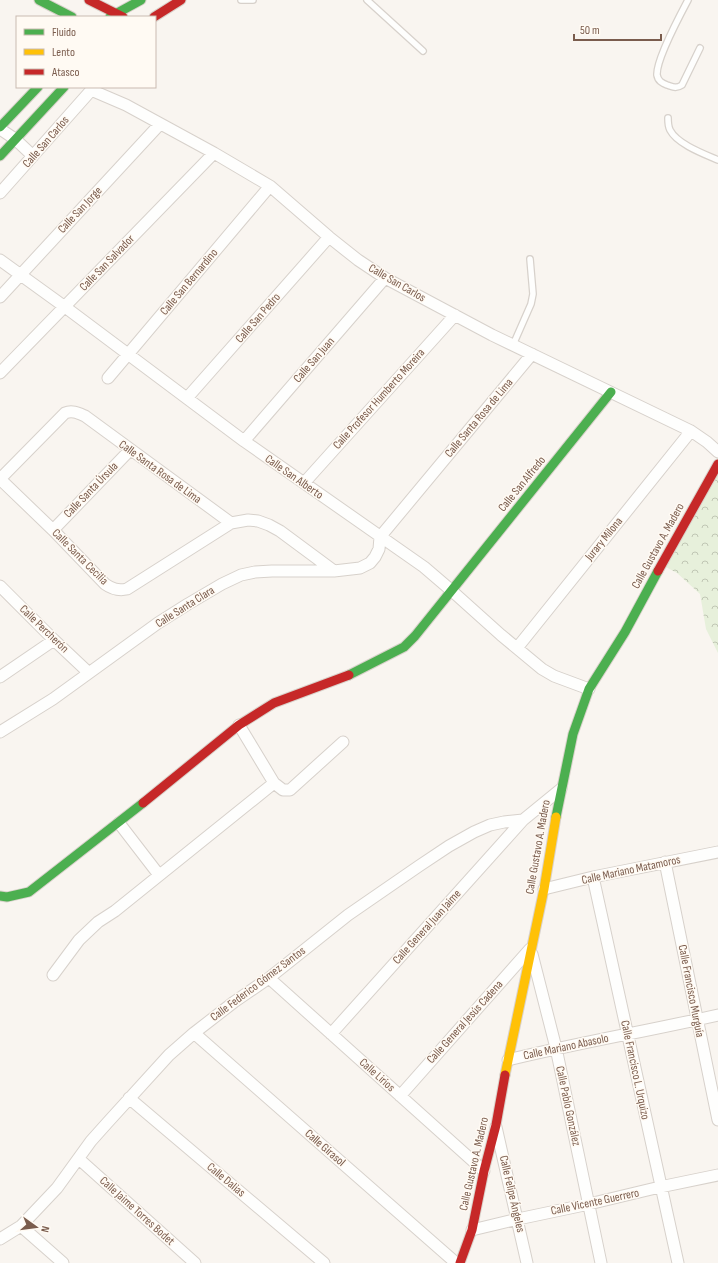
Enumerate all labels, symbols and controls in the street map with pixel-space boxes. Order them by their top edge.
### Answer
legend [16,16,156,88]
scale bar [574,16,661,42]
text: 50 m [580,23,600,38]
text: Fluido [52,25,76,40]
text: Lento [52,45,75,60]
text: Atasco [51,65,79,80]
street label: Calle San Carlos [20,113,72,171]
street label: Calle San Jorge [55,183,106,236]
street label: Calle San Salvador [76,231,138,294]
street label: Calle San Bernardino [157,246,221,318]
street label: Calle San Carlos [366,261,428,305]
street label: Calle San Pedro [232,290,284,346]
street label: Calle San Juan [290,334,338,386]
street label: Calle Profesor Humberto Moreira [330,345,428,452]
street label: Calle Santa Rosa de Lima [442,375,517,461]
street label: Calle Santa Rosa de Lima [116,437,205,507]
street label: Calle San Alberto [262,451,326,503]
street label: Calle San Alfredo [495,453,549,515]
street label: Calle Santa Úrsula [61,459,122,521]
street label: Calle Gustavo A. Madero [628,501,688,591]
street label: Jurary Milona [581,514,626,565]
street label: Calle Santa Cecilia [49,526,112,589]
street label: Calle Santa Clara [153,583,218,631]
street label: Calle Percherón [16,602,72,656]
street label: Calle Gustavo A. Madero [522,799,554,895]
street label: Calle Mariano Matamoros [580,852,682,888]
street label: Calle General Juan Jaime [390,886,465,967]
street label: Calle Federico Gómez Santos [207,943,309,1025]
street label: Calle Francisco Murguía [675,943,707,1039]
street label: Calle General Jesús Cadena [424,977,507,1067]
street label: Calle Francisco L. Urquizo [617,1019,653,1121]
street label: Calle Mariano Abasolo [522,1031,610,1063]
street label: Calle Lirios [356,1055,398,1095]
street label: Calle Pablo González [552,1065,584,1148]
street label: Calle Gustavo A. Madero [456,1116,492,1212]
street label: Calle Girasol [302,1126,348,1170]
street label: Calle Felipe Ángeles [496,1154,528,1234]
street label: Calle Dalias [204,1160,248,1200]
street label: Calle Jaime Torres Bodet [96,1173,178,1249]
street label: Calle Vicente Guerrero [550,1185,640,1219]
north arrow [16,1207,56,1247]
text: N [38,1225,52,1234]

